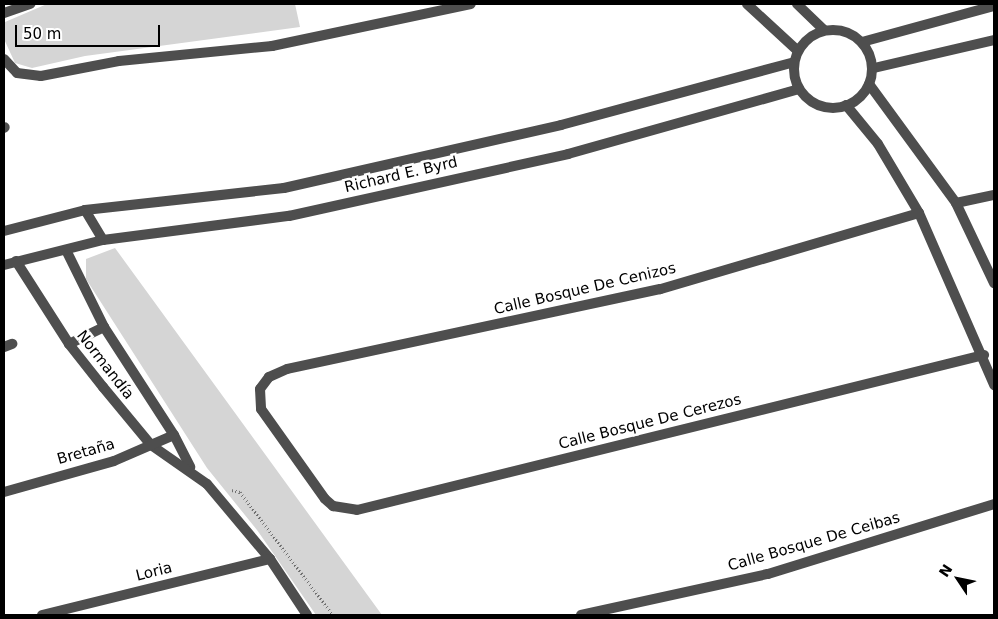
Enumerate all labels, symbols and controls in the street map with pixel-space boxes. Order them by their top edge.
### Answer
scale bar [18,15,162,47]
text: 50 m [23,25,61,43]
street label: Richard E. Byrd [343,153,459,197]
street label: Calle Bosque De Cenizos [492,259,678,319]
street label: Normandía [73,327,137,403]
street label: Calle Bosque De Cerezos [557,391,743,453]
street label: Bretaña [55,435,117,469]
street label: Calle Bosque De Ceibas [726,509,902,575]
north arrow [933,554,983,604]
street label: Loria [134,559,174,585]
text: N [936,561,955,580]

